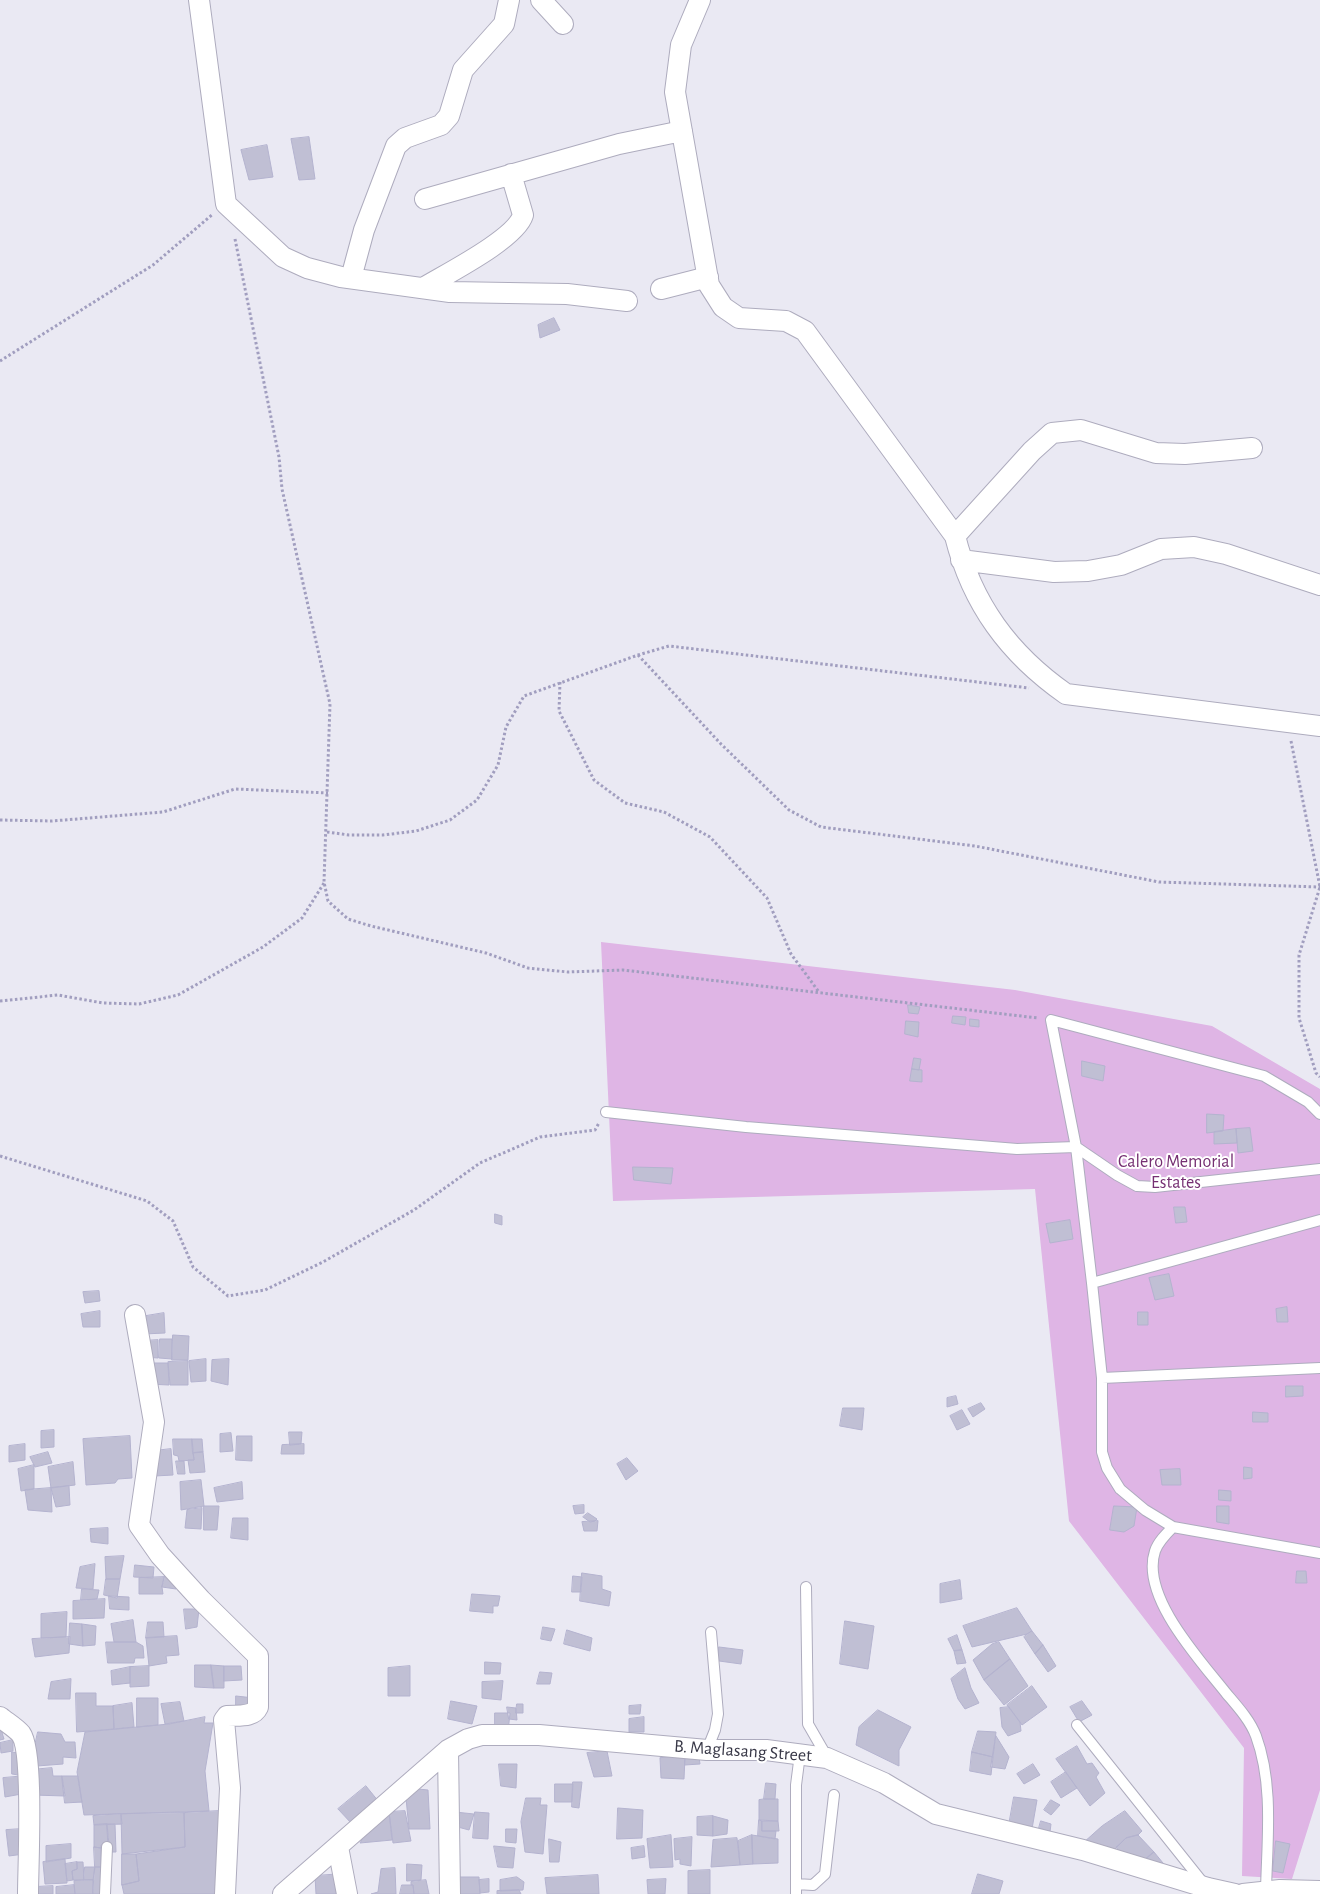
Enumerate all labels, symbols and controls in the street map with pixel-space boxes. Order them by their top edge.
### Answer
park label: Calero Memorial Estates [1118,1151,1234,1194]
street label: B. Maglasang Street [673,1735,813,1767]

